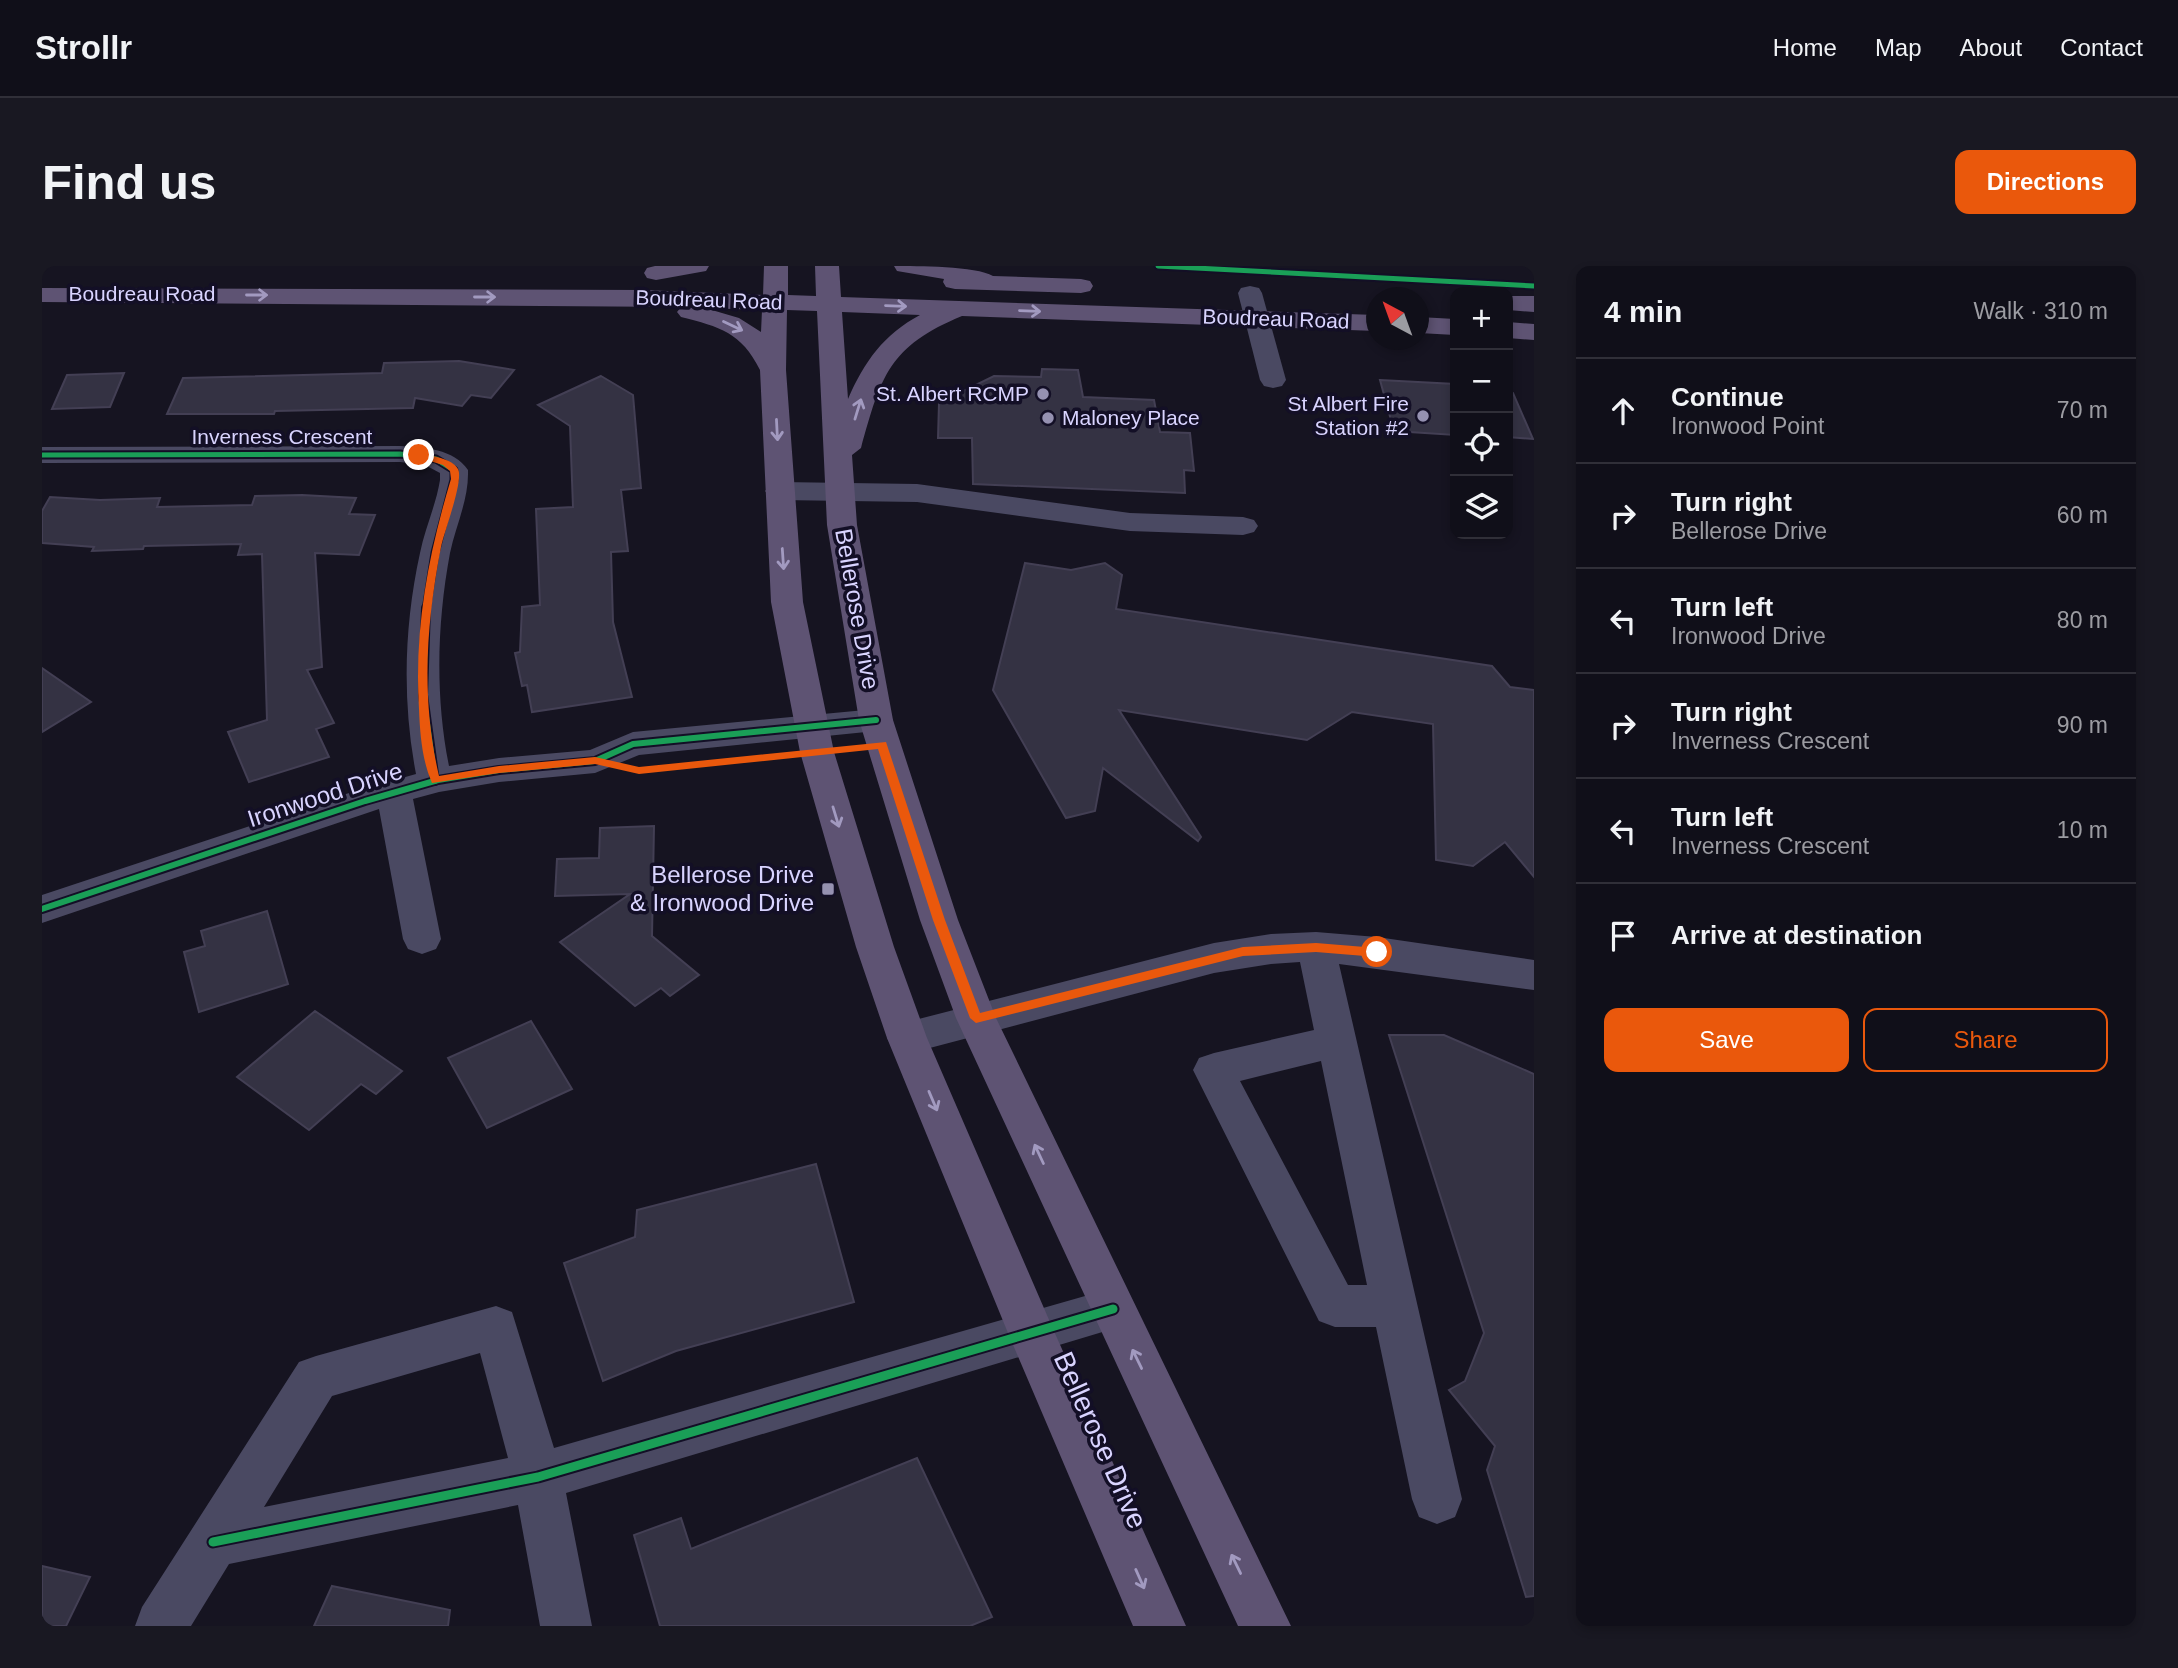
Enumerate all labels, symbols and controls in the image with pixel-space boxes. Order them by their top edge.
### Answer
text: Strollr [35,29,132,66]
text: Home [1773,34,1837,61]
text: Map [1875,34,1922,61]
text: About [1960,34,2022,61]
text: Contact [2060,34,2143,61]
button: Directions [1955,150,2136,214]
text: Find us [42,155,216,209]
street label: Boudreau Road [68,282,216,305]
street label: Boudreau Road [635,285,783,314]
north arrow [1366,287,1429,350]
map controls [1450,287,1513,539]
button: + [1450,287,1513,350]
one-way arrow [245,288,268,302]
one-way arrow [473,290,496,304]
text: 4 min [1604,295,1682,328]
text: Walk · 310 m [1973,298,2108,324]
one-way arrow [884,299,907,312]
one-way arrow [1019,304,1042,317]
street label: Boudreau Road [1202,304,1350,333]
one-way arrow [722,319,743,333]
button: − [1450,350,1513,413]
place label: St. Albert RCMP [876,382,1029,405]
text: Continue [1671,382,1784,412]
marker: St. Albert RCMP [1035,386,1051,402]
place label: St Albert Fire Station #2 [1288,392,1409,439]
icon: ahead [1604,392,1642,430]
text: 70 m [2057,397,2108,423]
one-way arrow [853,398,866,420]
place label: Maloney Place [1062,406,1200,429]
marker: St Albert Fire Station #2 [1415,408,1431,424]
marker: Maloney Place [1040,410,1056,426]
button: locate [1450,413,1513,476]
text: Ironwood Point [1671,413,1824,439]
one-way arrow [770,419,783,442]
street label: Inverness Crescent [192,425,373,448]
route end [403,439,434,470]
button: layers [1450,476,1513,539]
text: Turn right [1671,487,1792,517]
icon: right [1604,497,1642,535]
text: 60 m [2057,502,2108,528]
text: Bellerose Drive [1671,518,1827,544]
street label: Bellerose Drive [830,526,885,691]
one-way arrow [777,547,790,570]
text: Turn left [1671,592,1773,622]
icon: left [1604,602,1642,640]
text: 80 m [2057,607,2108,633]
text: Ironwood Drive [1671,623,1826,649]
text: Turn right [1671,697,1792,727]
icon: right [1604,707,1642,745]
text: 90 m [2057,712,2108,738]
text: Inverness Crescent [1671,728,1869,754]
street label: Ironwood Drive [244,757,406,832]
text: Turn left [1671,802,1773,832]
one-way arrow [831,806,844,828]
icon: left [1604,812,1642,850]
text: 10 m [2057,817,2108,843]
text: Inverness Crescent [1671,833,1869,859]
place label: Bellerose Drive & Ironwood Drive [630,861,814,916]
marker: Bellerose Drive & Ironwood Drive [820,881,836,897]
icon: arrive [1604,917,1642,955]
text: Arrive at destination [1671,920,1922,950]
route start [1361,936,1392,967]
button: Save [1604,1008,1849,1072]
button: Share [1863,1008,2108,1072]
one-way arrow [927,1089,940,1111]
one-way arrow [1032,1144,1046,1165]
street label: Bellerose Drive [1048,1347,1153,1533]
one-way arrow [1130,1349,1144,1370]
one-way arrow [1229,1554,1242,1576]
one-way arrow [1134,1568,1147,1590]

